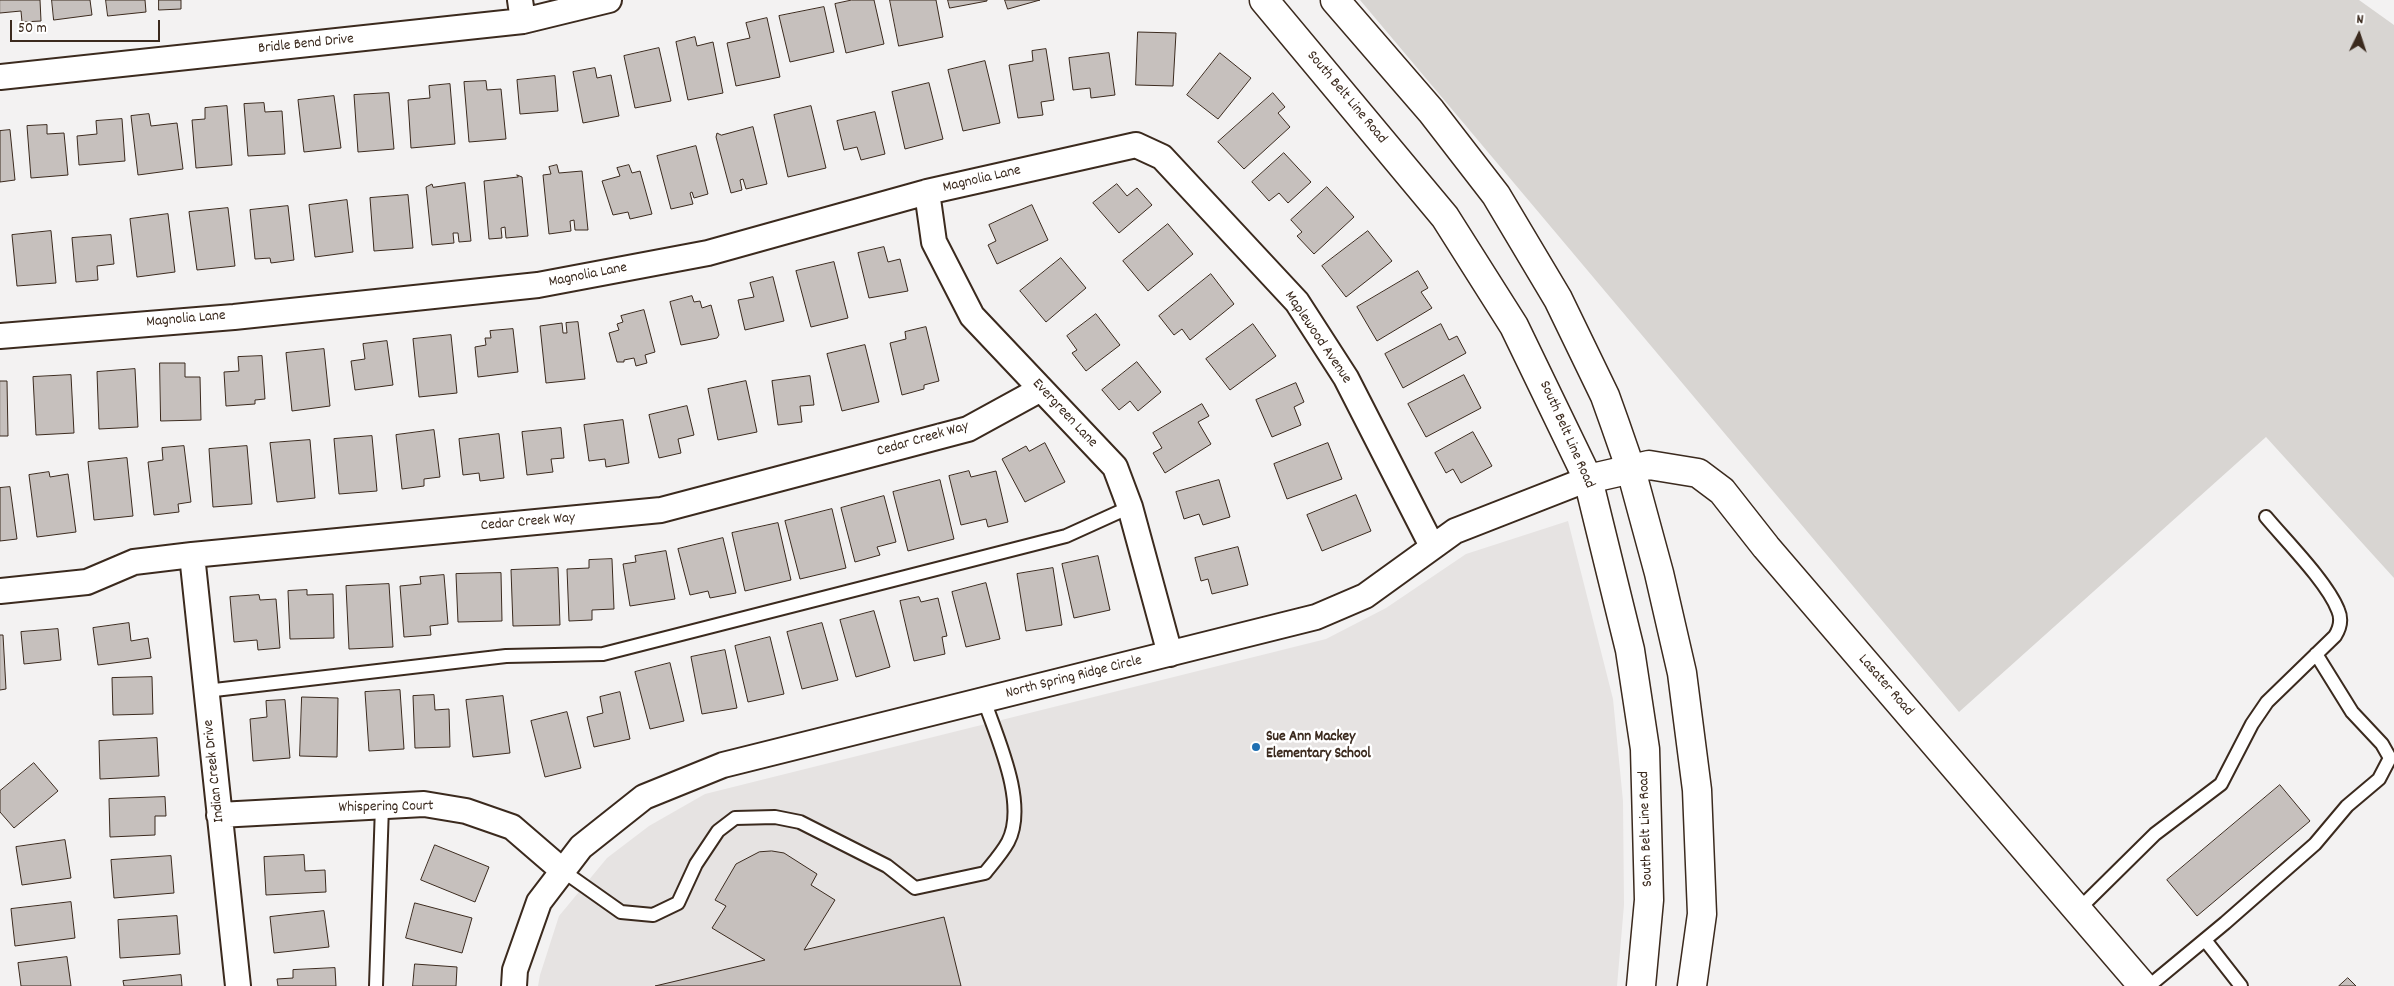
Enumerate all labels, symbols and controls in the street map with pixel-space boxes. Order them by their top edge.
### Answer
scale bar [12,10,162,42]
north arrow [2334,10,2384,60]
text: N [2356,10,2364,30]
text: 50 m [18,18,47,40]
street label: Bridle Bend Drive [257,31,355,59]
street label: South Belt Line Road [1302,48,1390,148]
street label: Magnolia Lane [941,162,1023,198]
street label: Magnolia Lane [547,260,629,292]
street label: Maplewood Avenue [1280,288,1354,388]
street label: Magnolia Lane [146,308,226,332]
street label: Evergreen Lane [1028,376,1100,452]
street label: South Belt Line Road [1534,378,1598,492]
street label: Cedar Creek Way [875,418,971,462]
street label: Cedar Creek Way [480,510,576,536]
street label: North Spring Ridge Circle [1004,652,1144,704]
street label: Lasater Road [1853,652,1917,720]
street label: Indian Creek Drive [201,719,229,823]
place label: Sue Ann Mackey Elementary School [1266,729,1371,764]
marker: Sue Ann Mackey Elementary School [1250,741,1262,753]
street label: South Belt Line Road [1636,771,1658,887]
street label: Whispering Court [338,798,434,818]

